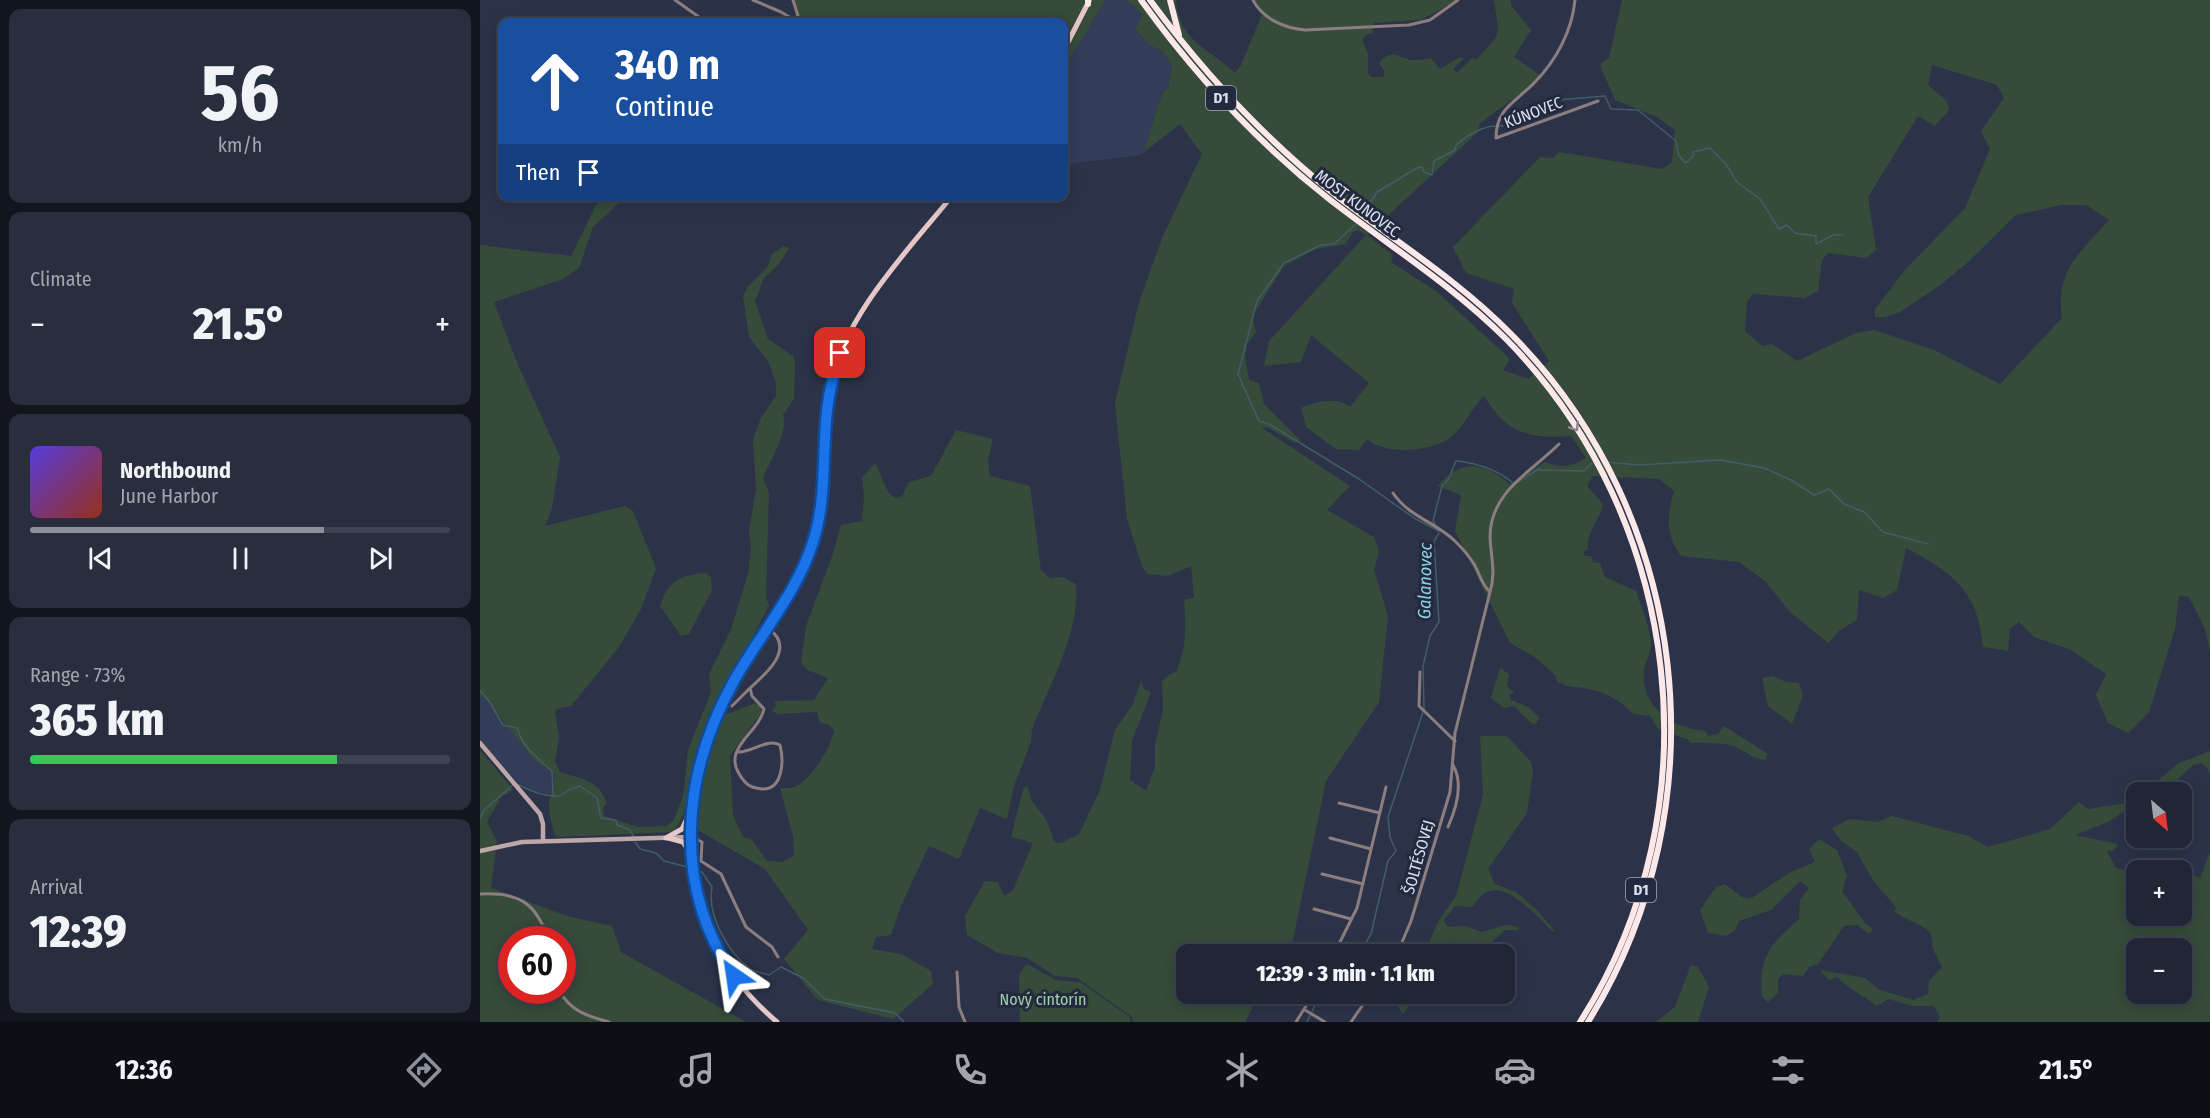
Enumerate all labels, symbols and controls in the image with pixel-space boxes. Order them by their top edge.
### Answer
text: 340 m [615,40,720,90]
icon: ahead [516,42,594,120]
text: 56 [200,47,280,141]
road number: D1 [1206,86,1236,110]
text: Continue [615,91,714,123]
street label: KÚNOVEC [1501,93,1565,132]
text: km/h [218,133,262,157]
icon: arrive [572,156,605,189]
text: Then [516,159,560,186]
street label: MOST KUNOVEC [1312,165,1404,241]
text: Climate [30,267,92,291]
text: 21.5° [193,297,287,351]
text: − [30,305,45,345]
text: + [435,305,450,345]
pin [814,327,865,378]
icon: arrive [823,336,856,369]
one-way arrow [1568,420,1579,431]
text: Northbound [120,457,231,484]
text: June Harbor [120,484,218,508]
icon: previous [84,542,117,575]
icon: pause [224,542,257,575]
icon: next [364,542,397,575]
water label: Galanovec [1413,542,1437,619]
text: Range · 73% [30,663,126,687]
text: 365 km [30,693,165,747]
north arrow [2126,782,2192,848]
map controls [2126,782,2192,1004]
street label: ŠOLTÉSOVEJ [1398,818,1438,896]
button: + [2126,860,2192,926]
text: Arrival [30,875,83,899]
road number: D1 [1626,878,1656,902]
text: 12:39 [30,905,127,959]
speed limit sign: 60 [498,926,576,1004]
button: − [2126,938,2192,1004]
position arrow [702,944,766,1008]
text: 12:39 · 3 min · 1.1 km [1256,960,1435,987]
park label: Nový cintorín [1000,990,1086,1009]
icon: directions [403,1049,445,1091]
icon: music [676,1049,718,1091]
icon: phone [949,1049,991,1091]
icon: climate [1221,1049,1263,1091]
icon: car [1494,1049,1536,1091]
icon: filters [1767,1049,1809,1091]
text: 12:36 [115,1054,173,1086]
text: 21.5° [2039,1054,2095,1086]

